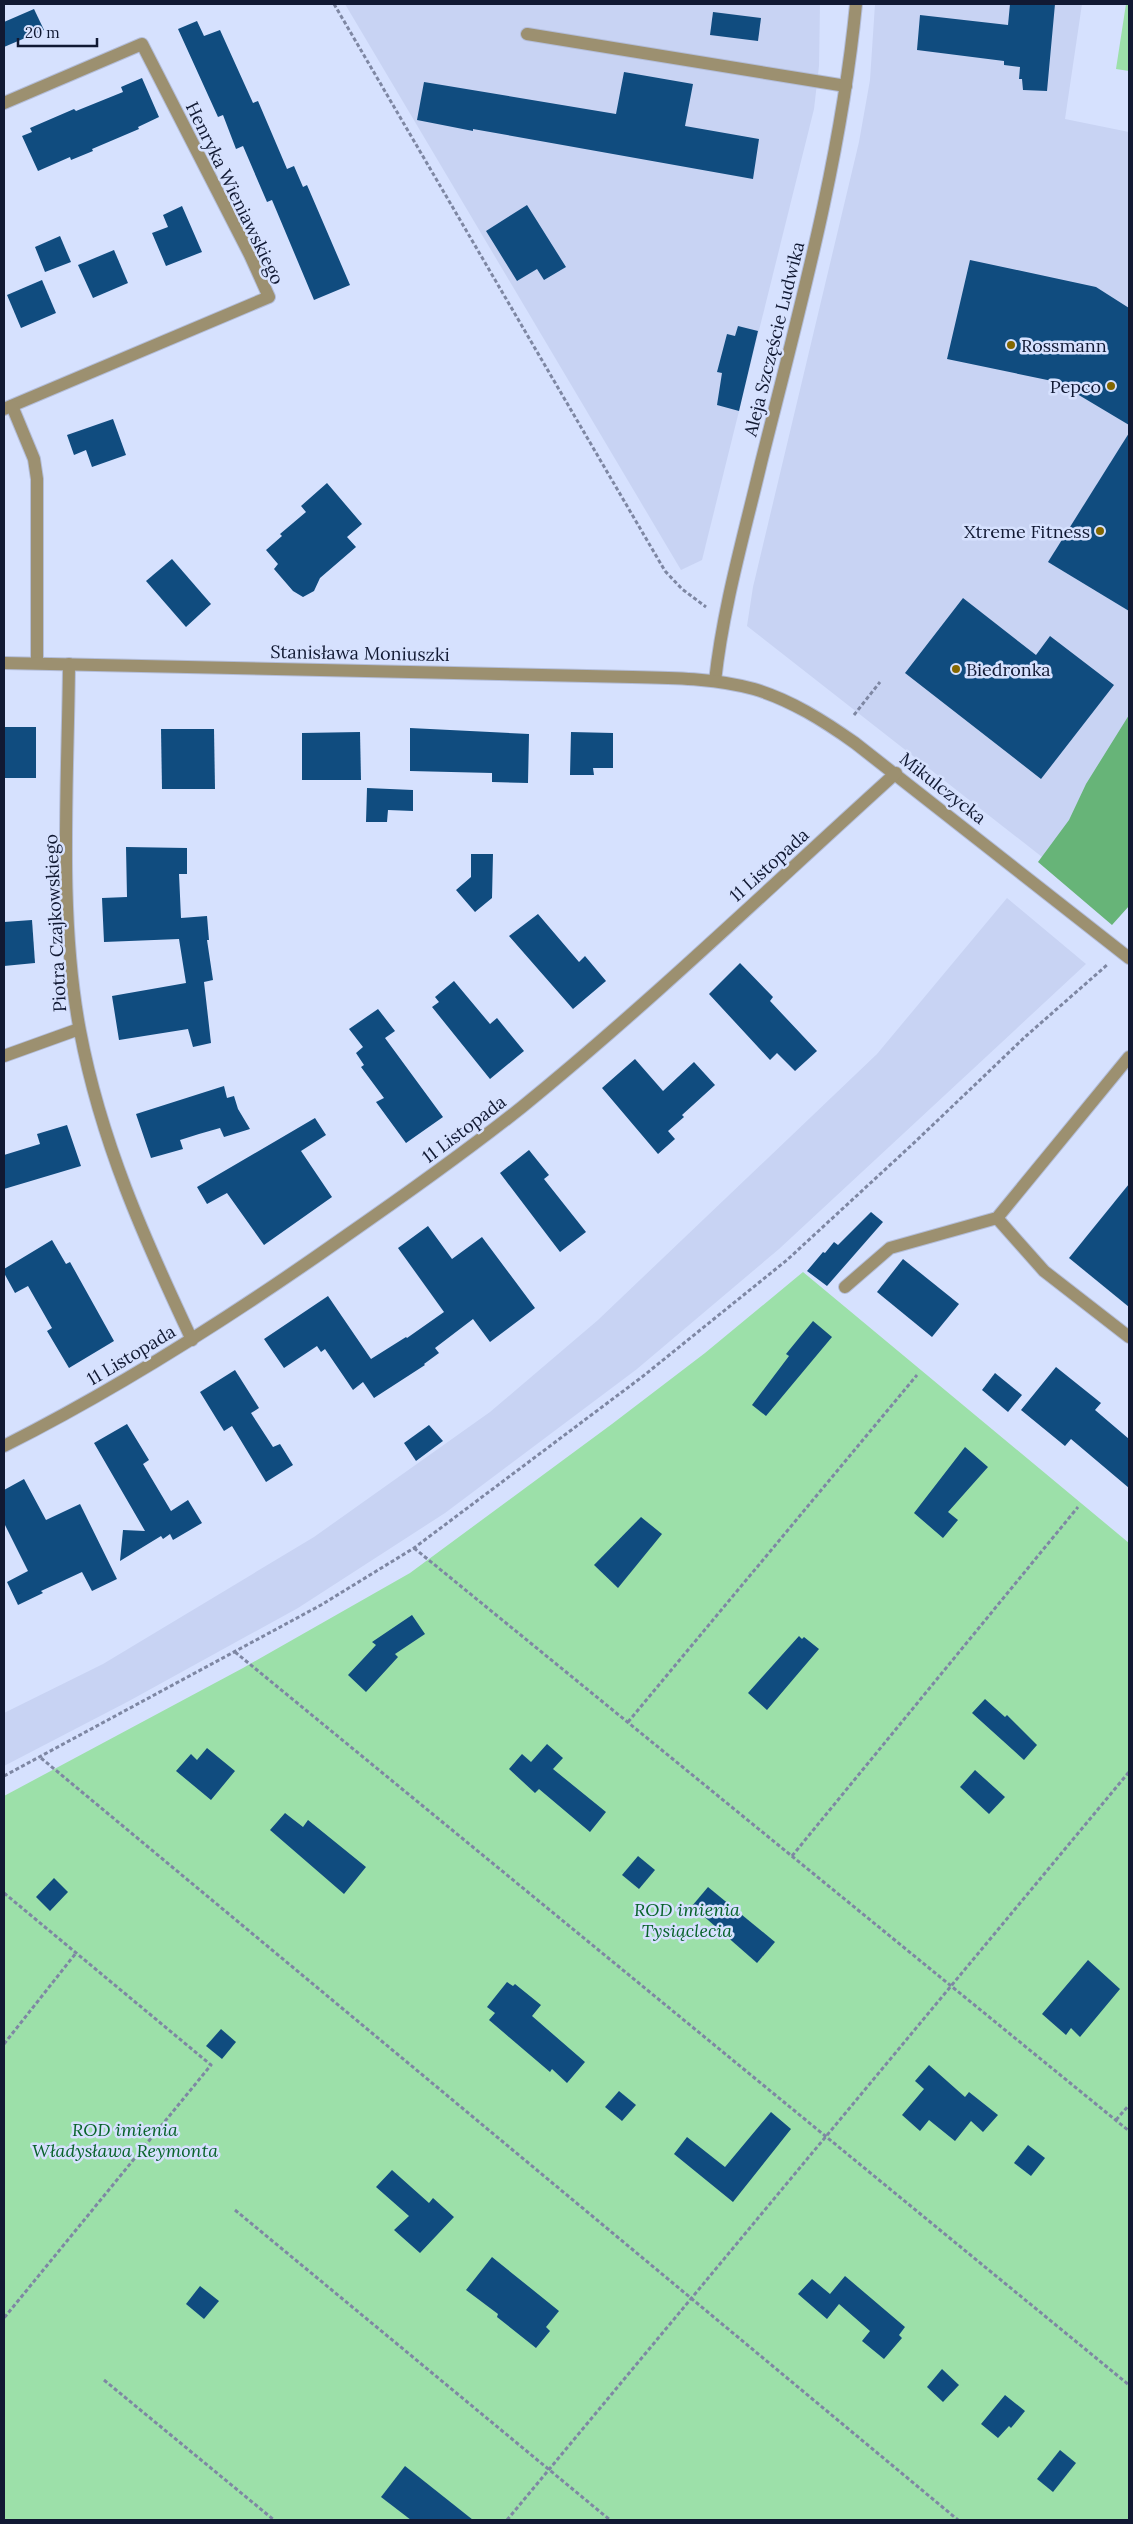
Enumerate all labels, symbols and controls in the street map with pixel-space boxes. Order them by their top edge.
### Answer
scale bar [18,15,96,47]
text: 20 m [25,23,60,42]
street label: Henryka Wieniawskiego [181,98,289,288]
street label: Aleja Szczęście Ludwika [738,239,809,440]
place label: Rossmann [1021,334,1107,357]
marker: Rossmann [1005,339,1017,351]
place label: Pepco [1050,375,1101,398]
marker: Pepco [1105,380,1117,392]
place label: Xtreme Fitness [964,520,1090,543]
marker: Xtreme Fitness [1094,525,1106,537]
street label: Stanisława Moniuszki [270,640,450,666]
place label: Biedronka [966,658,1051,681]
marker: Biedronka [950,663,962,675]
street label: Mikulczycka [895,747,991,829]
street label: 11 Listopada [724,823,814,907]
street label: Piotra Czajkowskiego [39,833,71,1013]
street label: 11 Listopada [417,1090,511,1168]
street label: 11 Listopada [83,1320,179,1390]
park label: ROD imienia Tysiąclecia [634,1898,740,1942]
park label: ROD imienia Władysława Reymonta [32,2118,218,2162]

